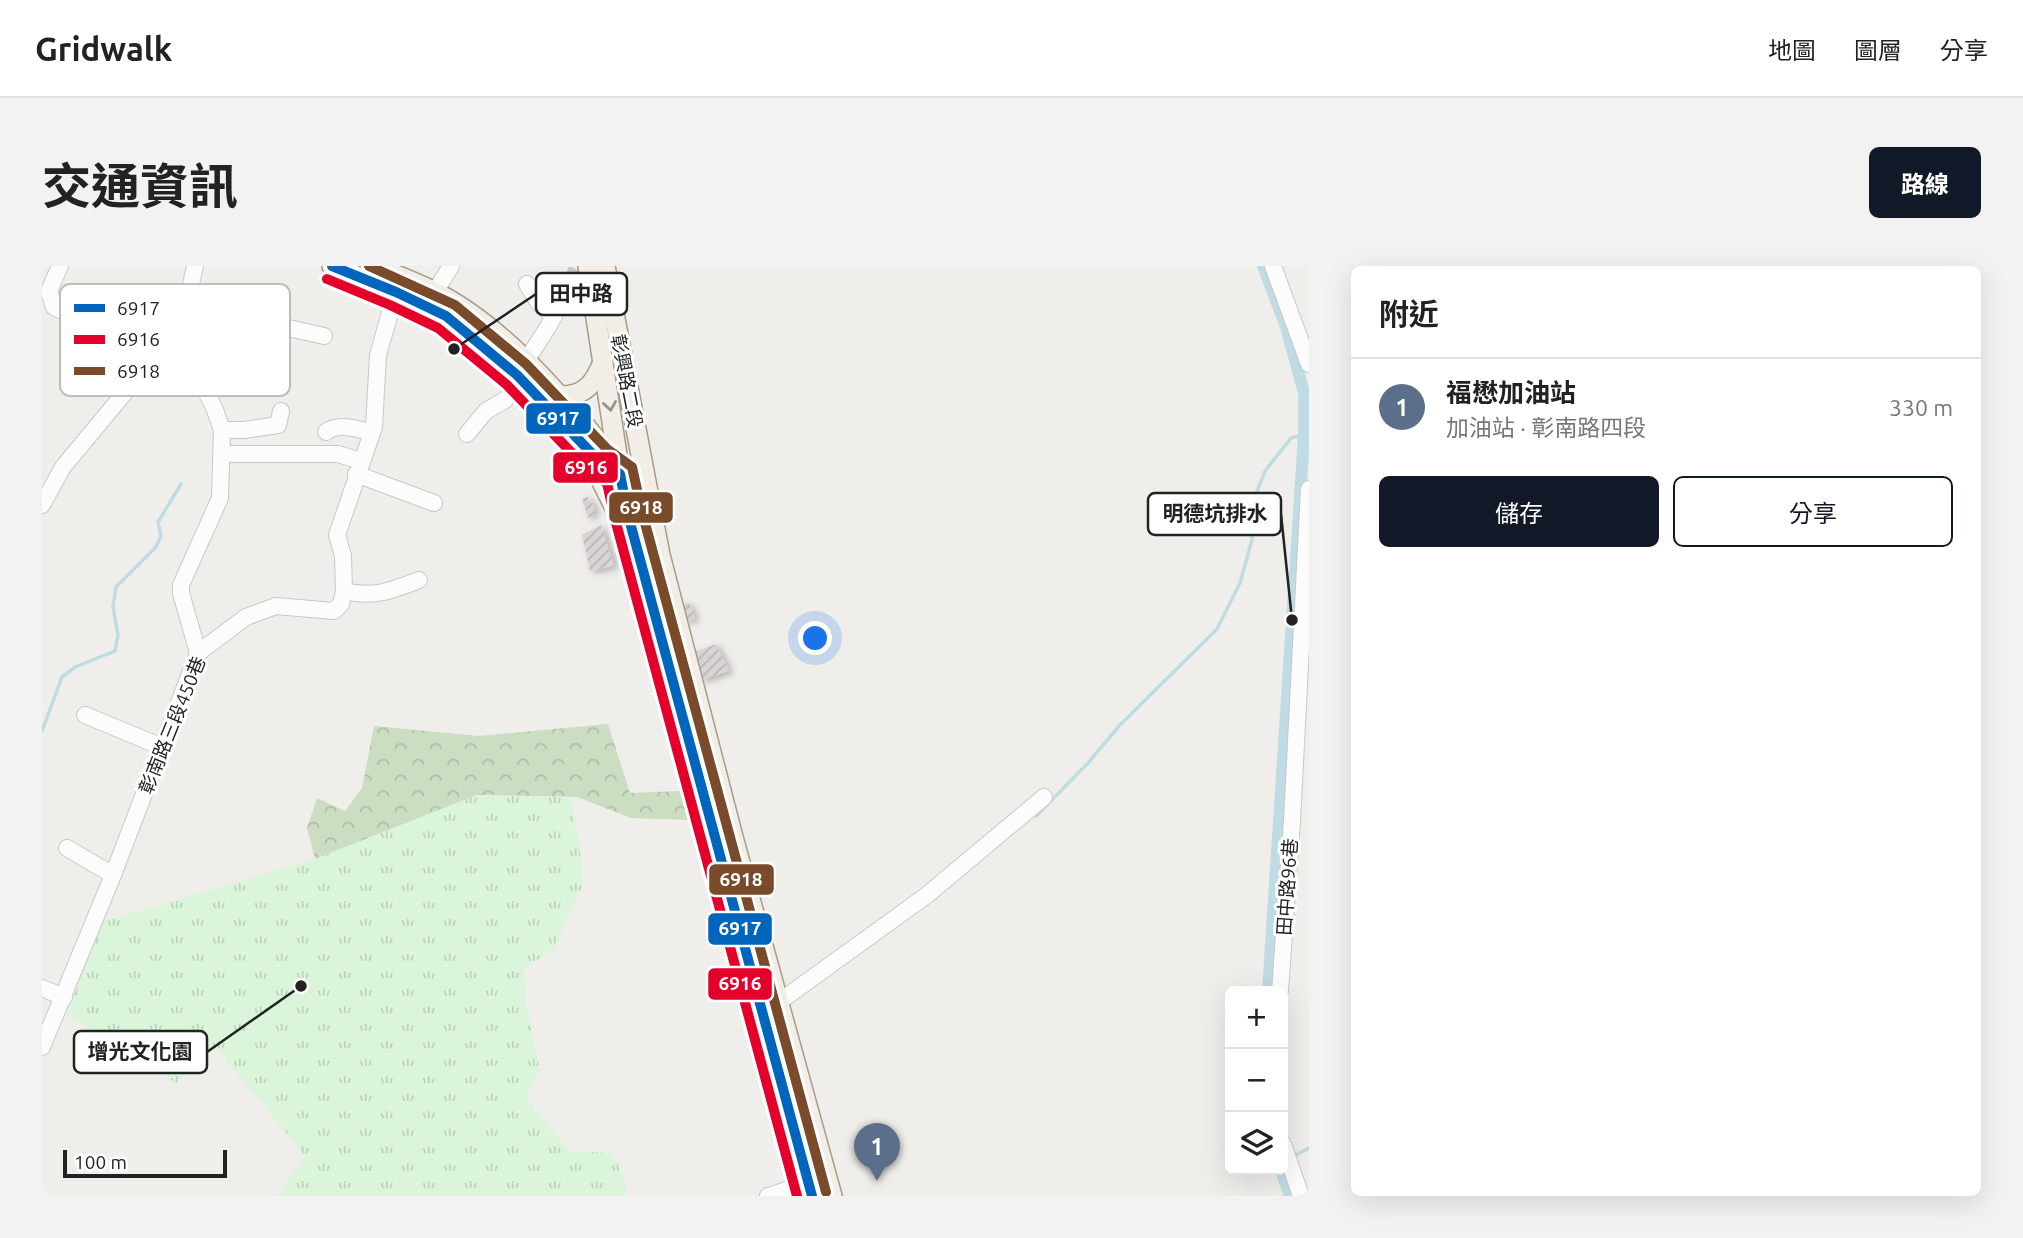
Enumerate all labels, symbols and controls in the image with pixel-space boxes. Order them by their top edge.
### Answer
text: Gridwalk [35,30,172,67]
text: 地圖 [1768,37,1816,64]
text: 圖層 [1854,37,1902,64]
text: 分享 [1940,37,1988,64]
button: 路線 [1869,147,1981,218]
text: 交通資訊 [42,158,238,213]
callout: 田中路 [536,273,627,315]
text: 田中路 [550,281,613,305]
legend [60,284,290,396]
text: 6917 [117,297,160,319]
text: 附近 [1379,297,1439,331]
text: 6916 [117,328,160,350]
street label: 彰興路二段 [607,332,647,430]
text: 6918 [117,360,160,382]
text: 福懋加油站 [1446,378,1576,407]
text: 1 [1396,395,1408,420]
text: 330 m [1889,395,1953,420]
one-way arrow [602,400,617,412]
line badge: 6917 [525,402,592,435]
text: 6917 [537,407,579,429]
text: 加油站 · 彰南路四段 [1446,415,1646,440]
line badge: 6916 [552,451,619,484]
text: 6916 [565,456,607,478]
button: 儲存 [1379,476,1659,547]
button: 分享 [1673,476,1953,547]
line badge: 6918 [608,491,674,524]
callout: 明德坑排水 [1148,493,1281,535]
text: 6918 [620,496,662,518]
text: 明德坑排水 [1163,501,1268,525]
your location [798,621,832,655]
street label: 彰南路三段450巷 [134,653,210,797]
street label: 田中路96巷 [1273,838,1301,936]
line badge: 6918 [708,863,775,896]
text: 6918 [720,868,762,890]
line badge: 6917 [707,912,773,946]
text: 6917 [719,917,761,939]
line badge: 6916 [707,967,773,1001]
text: 6916 [719,972,761,994]
map controls [1225,986,1288,1175]
button: + [1225,986,1288,1049]
callout: 增光文化園 [74,1031,207,1073]
text: 增光文化園 [88,1039,193,1063]
button: − [1225,1049,1288,1112]
button: layers [1225,1112,1288,1175]
pin: 1 [854,1123,900,1181]
scale bar [63,1147,228,1179]
text: 100 m [74,1151,127,1173]

